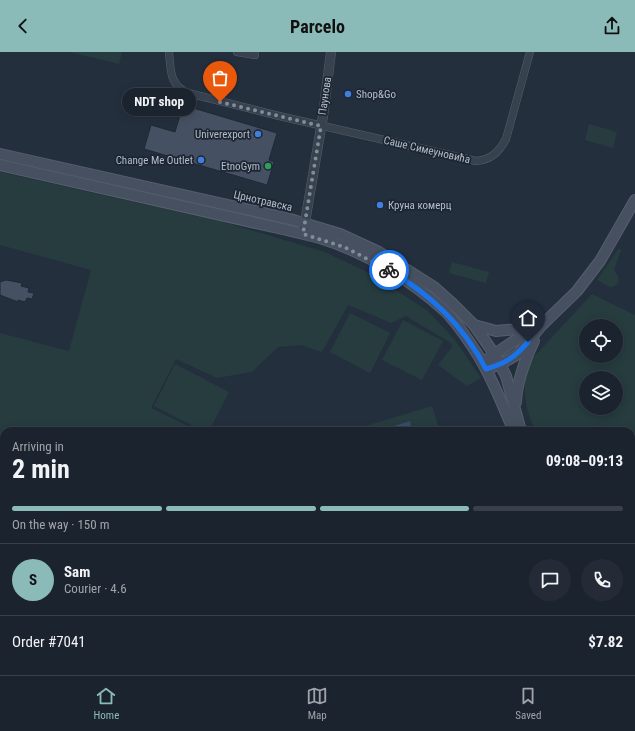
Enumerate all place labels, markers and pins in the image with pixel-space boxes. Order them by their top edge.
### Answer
pin [203,61,237,102]
callout: NDT shop [122,88,196,116]
place label: Shop&Go [356,88,396,101]
marker: Shop&Go [343,89,353,99]
place label: Univerexport [195,128,250,141]
marker: Univerexport [253,129,263,139]
place label: Change Me Outlet [116,154,193,167]
marker: Change Me Outlet [196,155,206,165]
place label: EtnoGym [221,160,260,173]
marker: EtnoGym [263,161,273,171]
place label: Круна комерц [388,199,452,212]
marker: Круна комерц [375,200,385,210]
pin [511,301,545,342]

